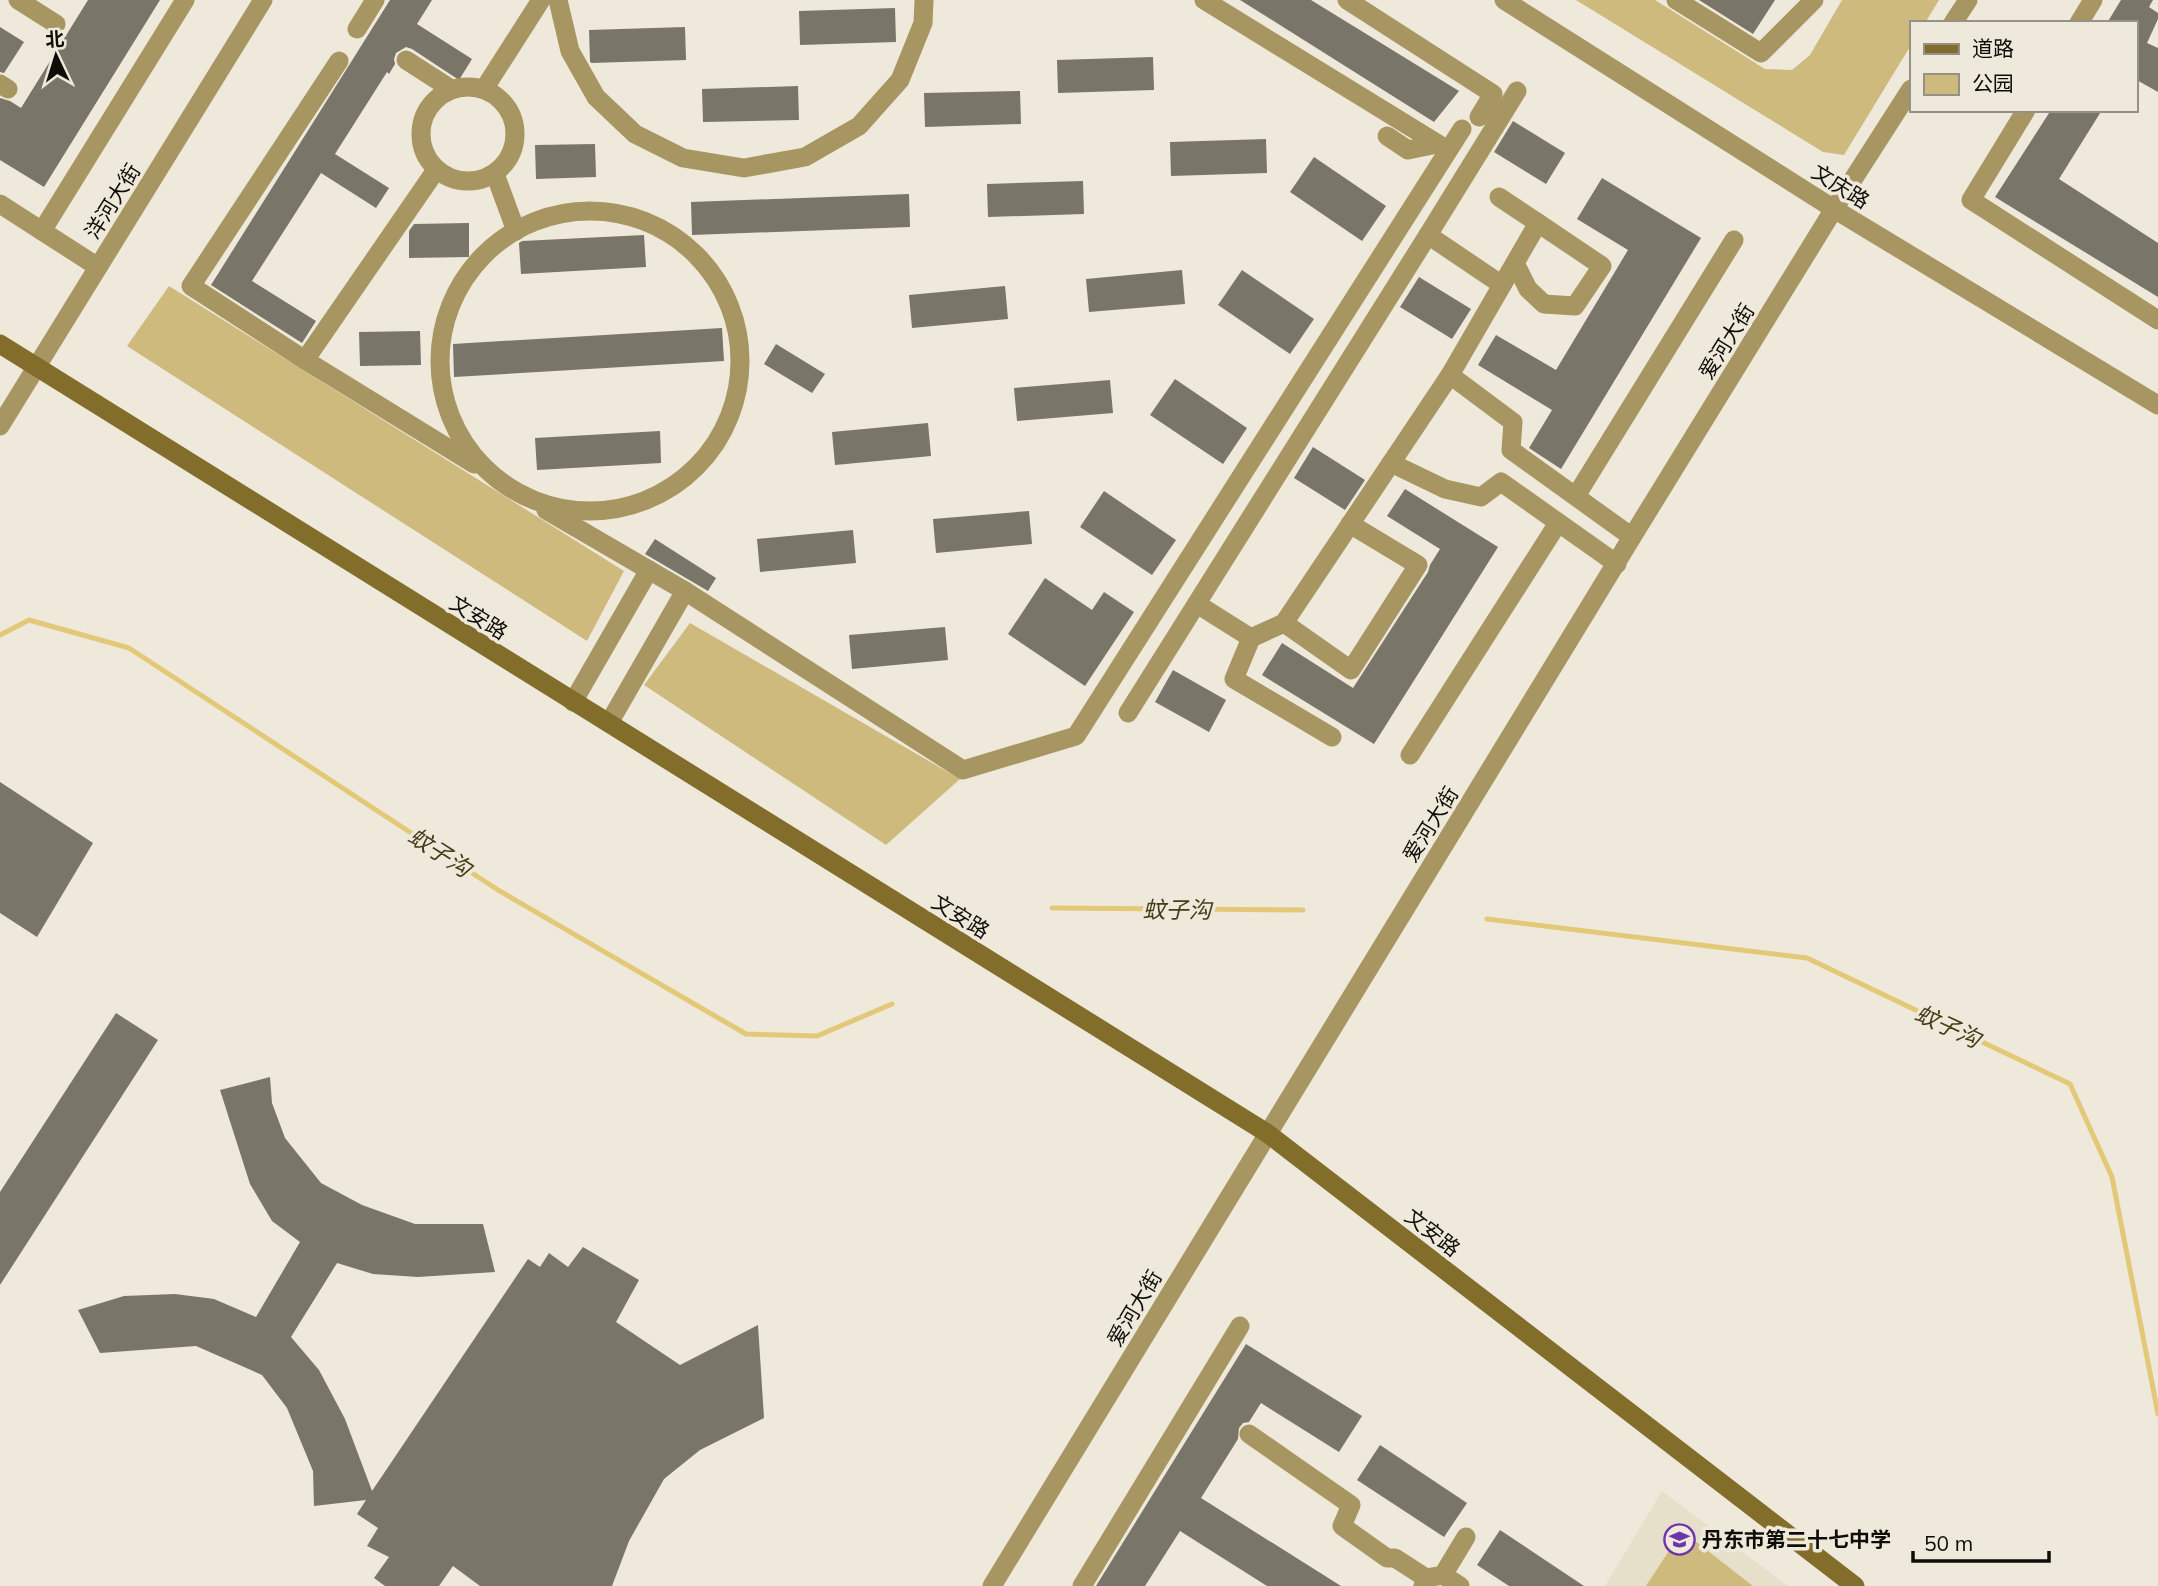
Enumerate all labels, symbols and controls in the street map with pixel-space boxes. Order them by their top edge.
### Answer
north arrow [21,21,91,91]
legend [1910,21,2137,112]
text: 北 [44,26,65,52]
text: 道路 [1972,35,2014,61]
text: 公园 [1972,70,2014,96]
street label: 洋河大街 [79,158,145,244]
street label: 文庆路 [1807,158,1875,214]
street label: 爱河大街 [1693,298,1759,384]
street label: 文安路 [445,589,513,645]
street label: 爱河大街 [1397,781,1463,867]
water label: 蚊子沟 [403,821,479,885]
street label: 文安路 [927,888,995,944]
water label: 蚊子沟 [1143,895,1215,924]
water label: 蚊子沟 [1911,998,1988,1055]
street label: 文安路 [1400,1202,1466,1262]
street label: 爱河大街 [1101,1265,1167,1351]
scale bar [1913,1520,2050,1564]
school or university icon: 丹东市第二十七中学 [1662,1522,1696,1556]
place label: 丹东市第二十七中学 [1702,1526,1891,1552]
text: 50 m [1924,1530,1973,1556]

